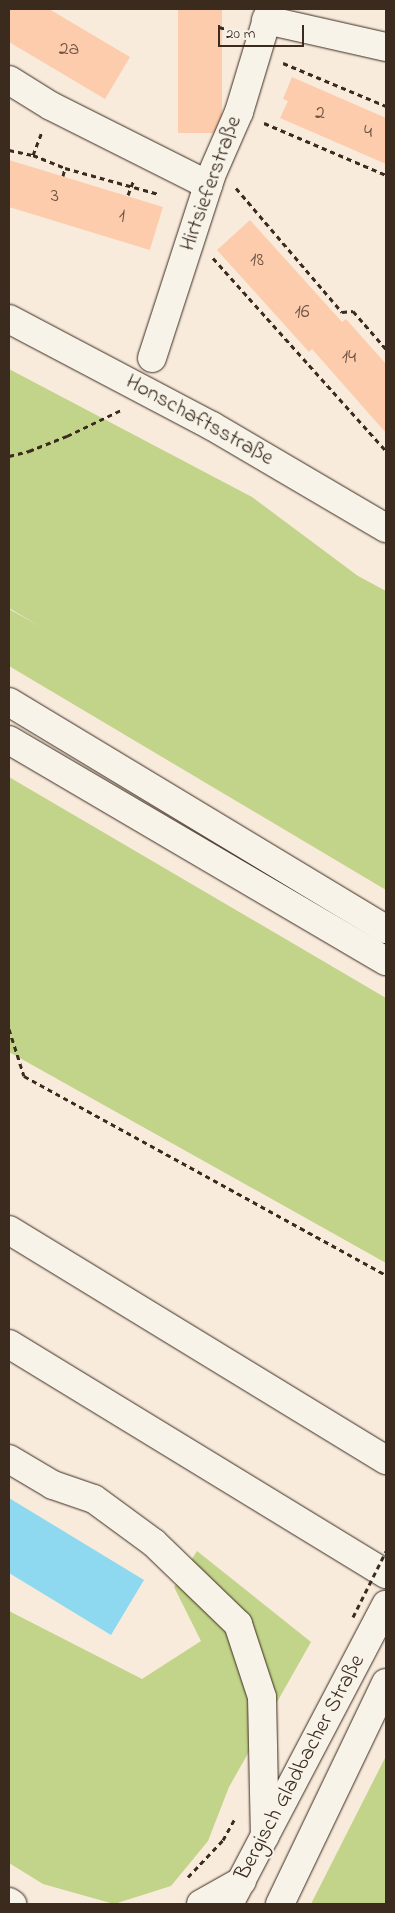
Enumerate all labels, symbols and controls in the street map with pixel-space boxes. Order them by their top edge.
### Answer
scale bar [220,15,306,47]
text: 20 m [226,23,255,45]
house number: 2a [59,37,79,61]
house number: 2 [315,101,325,125]
street label: Hirtsieferstraße [175,113,249,255]
house number: 4 [364,120,372,144]
house number: 3 [51,184,59,208]
house number: 1 [119,204,125,228]
house number: 18 [250,248,264,272]
house number: 16 [294,300,310,324]
house number: 14 [342,345,356,369]
street label: Honschaftsstraße [120,369,278,473]
street label: Bergisch Gladbacher Straße [230,1651,372,1885]

